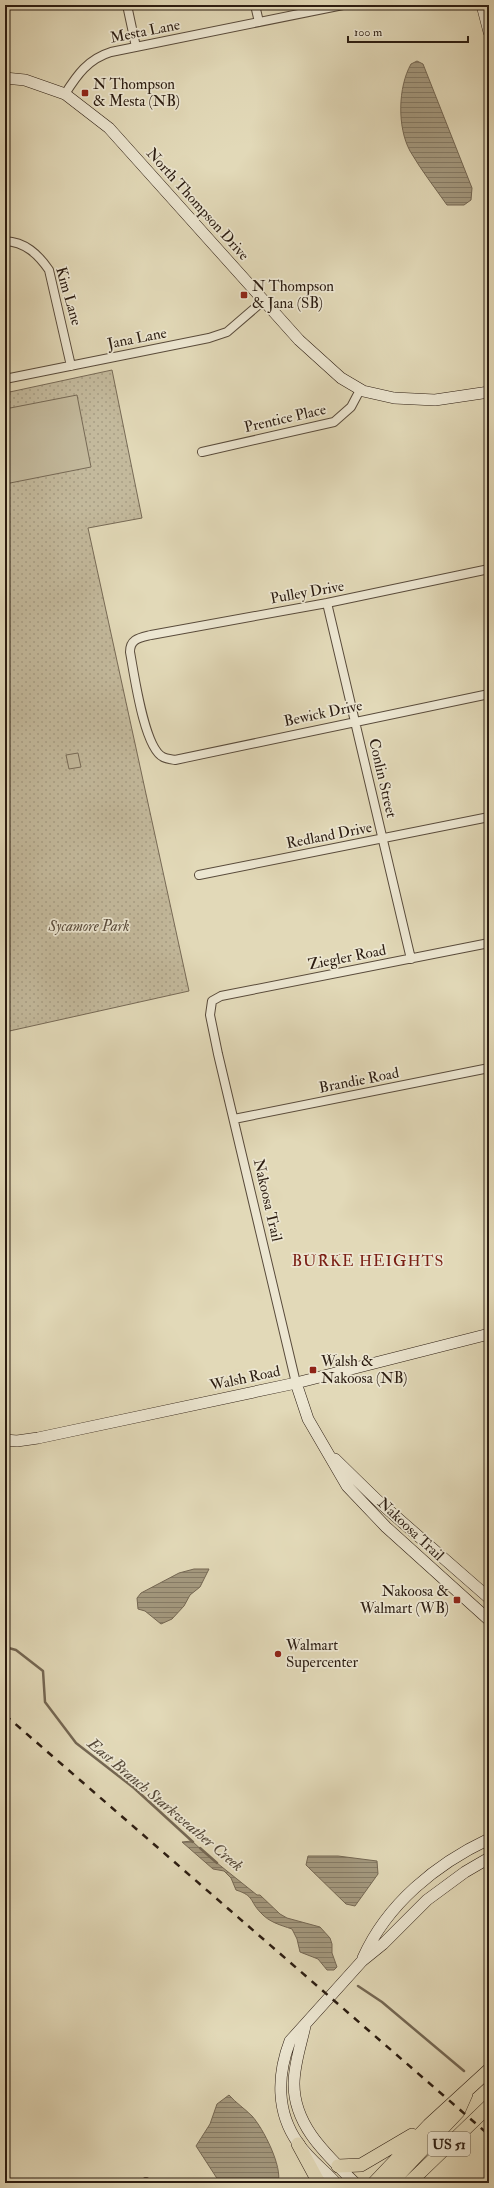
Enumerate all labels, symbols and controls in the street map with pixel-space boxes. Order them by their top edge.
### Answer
street label: Mesta Lane [108,15,182,48]
scale bar [348,18,468,44]
text: 100 m [354,25,383,40]
place label: N Thompson & Mesta (NB) [93,75,180,111]
marker: N Thompson & Mesta (NB) [80,88,90,98]
street label: North Thompson Drive [141,144,253,265]
street label: Kim Lane [51,265,86,328]
place label: N Thompson & Jana (SB) [252,277,334,314]
marker: N Thompson & Jana (SB) [239,290,249,300]
street label: Jana Lane [105,323,169,355]
street label: Prentice Place [242,400,328,437]
street label: Pulley Drive [269,577,345,608]
street label: Bewick Drive [282,696,364,731]
street label: Conlin Street [364,737,401,820]
street label: Redland Drive [285,818,374,853]
park label: Sycamore Park [48,917,129,936]
street label: Ziegler Road [307,941,388,974]
street label: Brandie Road [317,1063,401,1098]
street label: Nakoosa Trail [249,1157,286,1243]
district label: BURKE HEIGHTS [292,1251,444,1271]
place label: Walsh & Nakoosa (NB) [320,1352,408,1388]
street label: Walsh Road [207,1362,283,1395]
marker: Walsh & Nakoosa (NB) [308,1365,318,1375]
street label: Nakoosa Trail [373,1494,448,1565]
place label: Nakoosa & Walmart (WB) [359,1582,449,1618]
marker: Nakoosa & Walmart (WB) [452,1595,462,1605]
place label: Walmart Supercenter [285,1636,359,1673]
marker: Walmart Supercenter [273,1649,283,1659]
water label: East Branch Starkweather Creek [83,1733,248,1876]
road number: US 51 [428,2132,470,2156]

